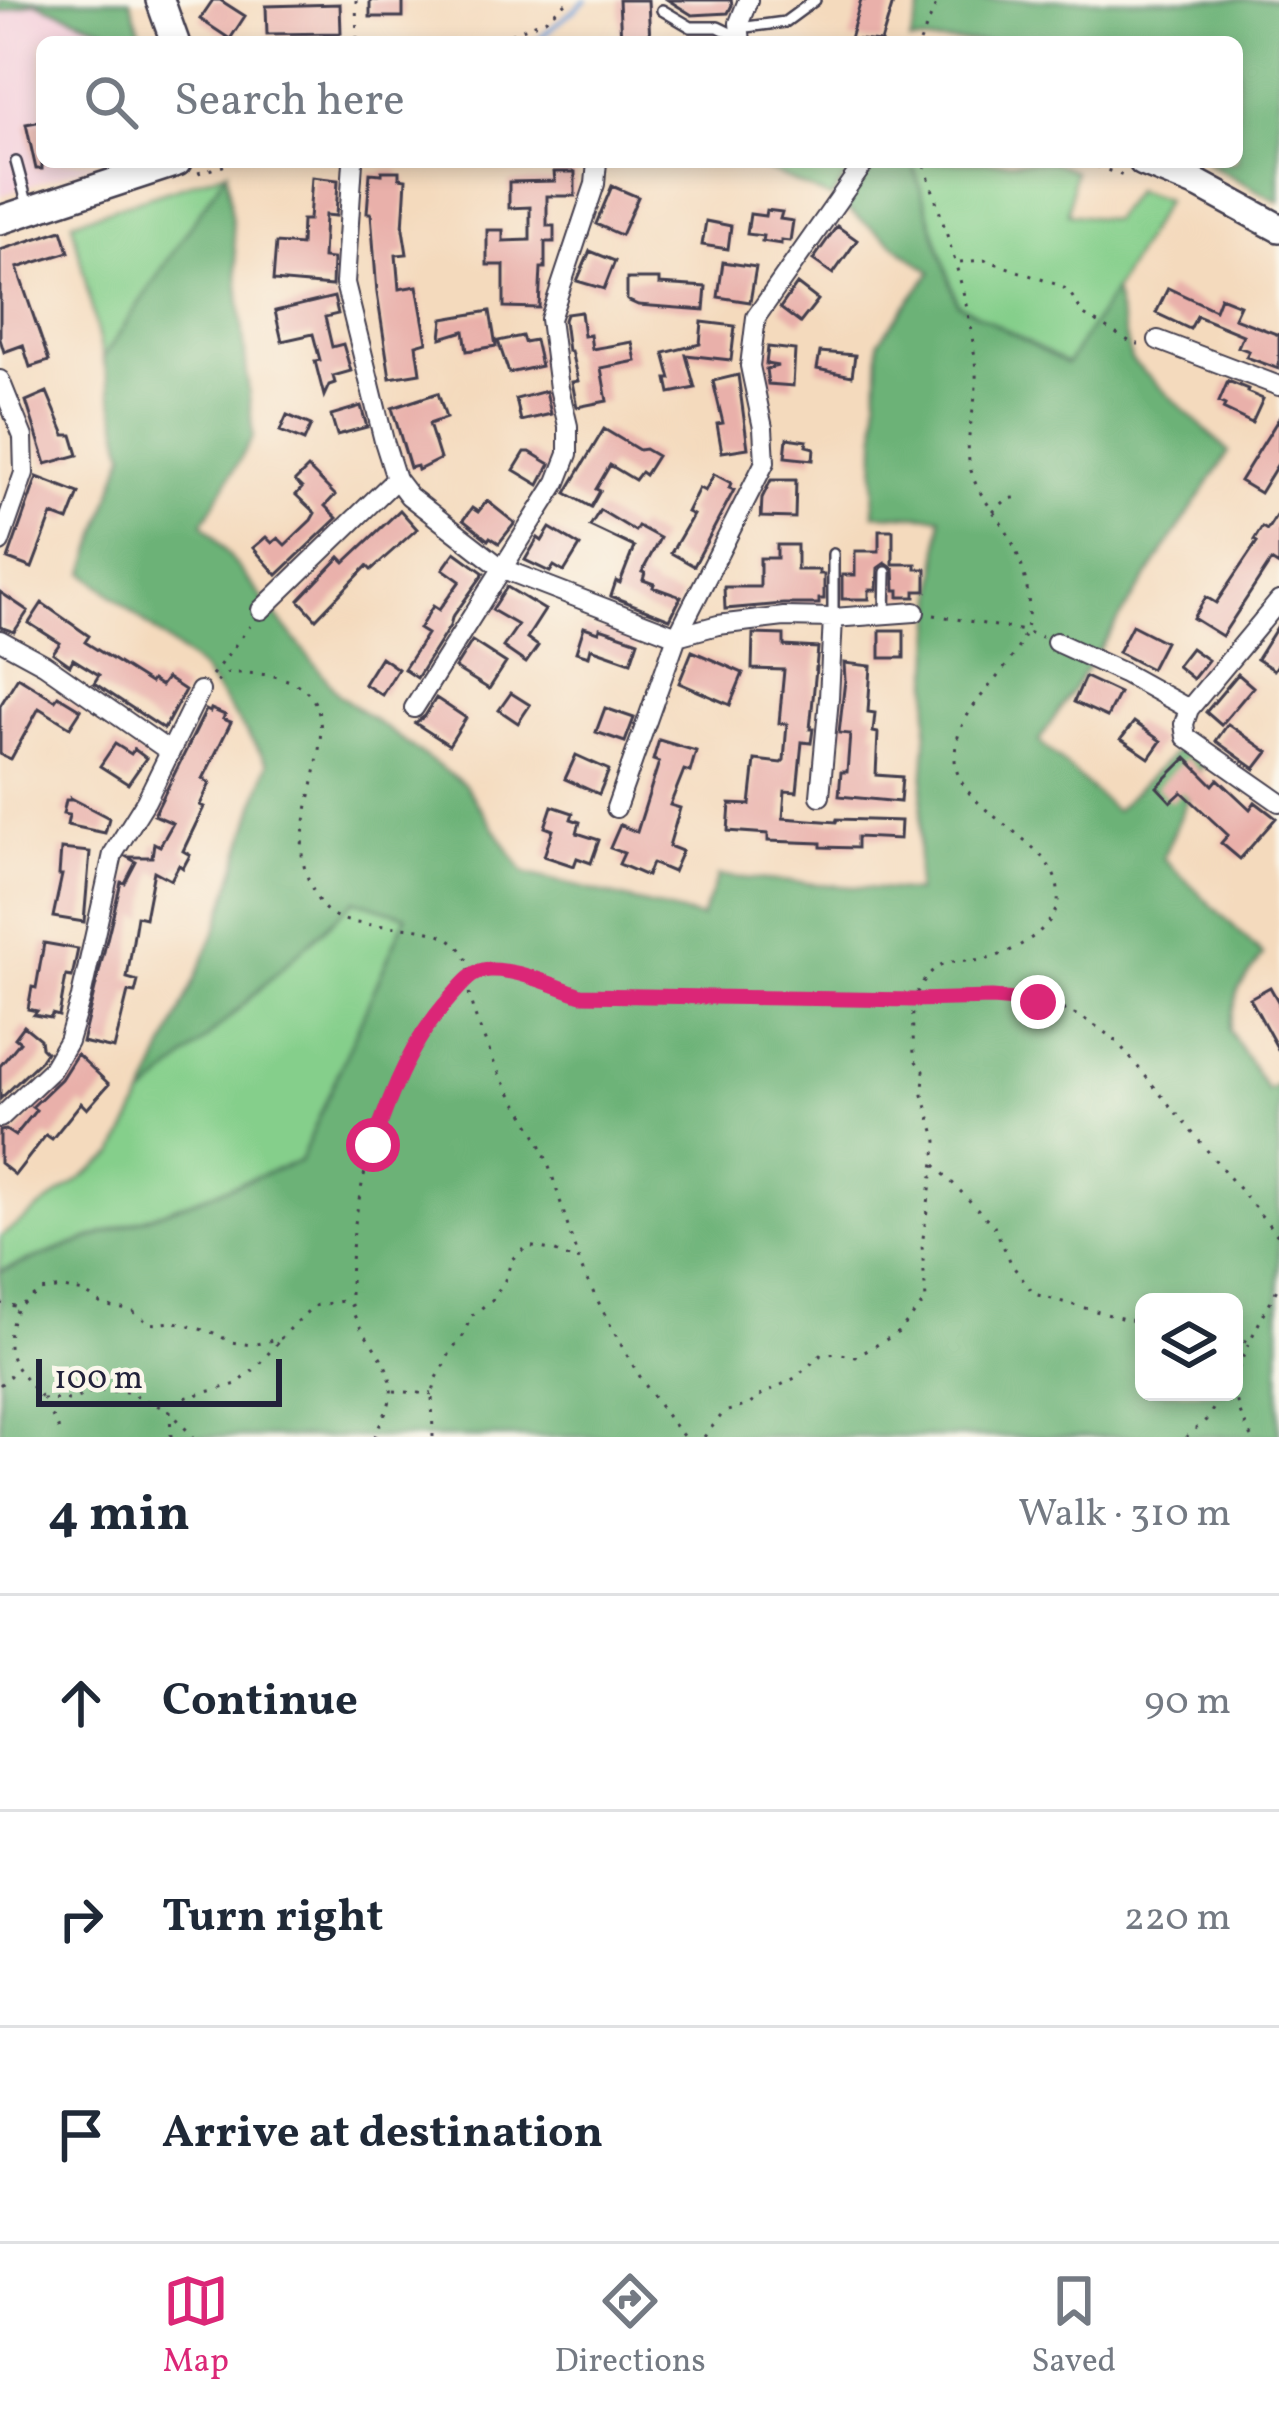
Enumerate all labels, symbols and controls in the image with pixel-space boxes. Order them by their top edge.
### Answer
search box [36,36,1243,168]
icon: search [78,69,144,135]
text: Search here [174,71,405,134]
route end [1011,975,1065,1029]
route start [346,1118,400,1172]
map controls [1135,1293,1243,1401]
button: layers [1135,1293,1243,1401]
scale bar [36,1353,282,1406]
text: 100 m [54,1357,143,1403]
text: 4 min [48,1480,190,1551]
text: Walk · 310 m [1018,1488,1231,1542]
icon: ahead [48,1670,114,1736]
text: Continue [162,1671,358,1734]
text: 90 m [1144,1676,1231,1730]
icon: right [48,1886,114,1952]
text: Turn right [162,1887,383,1950]
text: 220 m [1124,1892,1231,1946]
icon: arrive [48,2102,114,2168]
text: Arrive at destination [162,2103,603,2166]
tab: Map [163,2268,229,2386]
tab: Directions [554,2268,706,2386]
tab: Saved [1031,2268,1116,2386]

